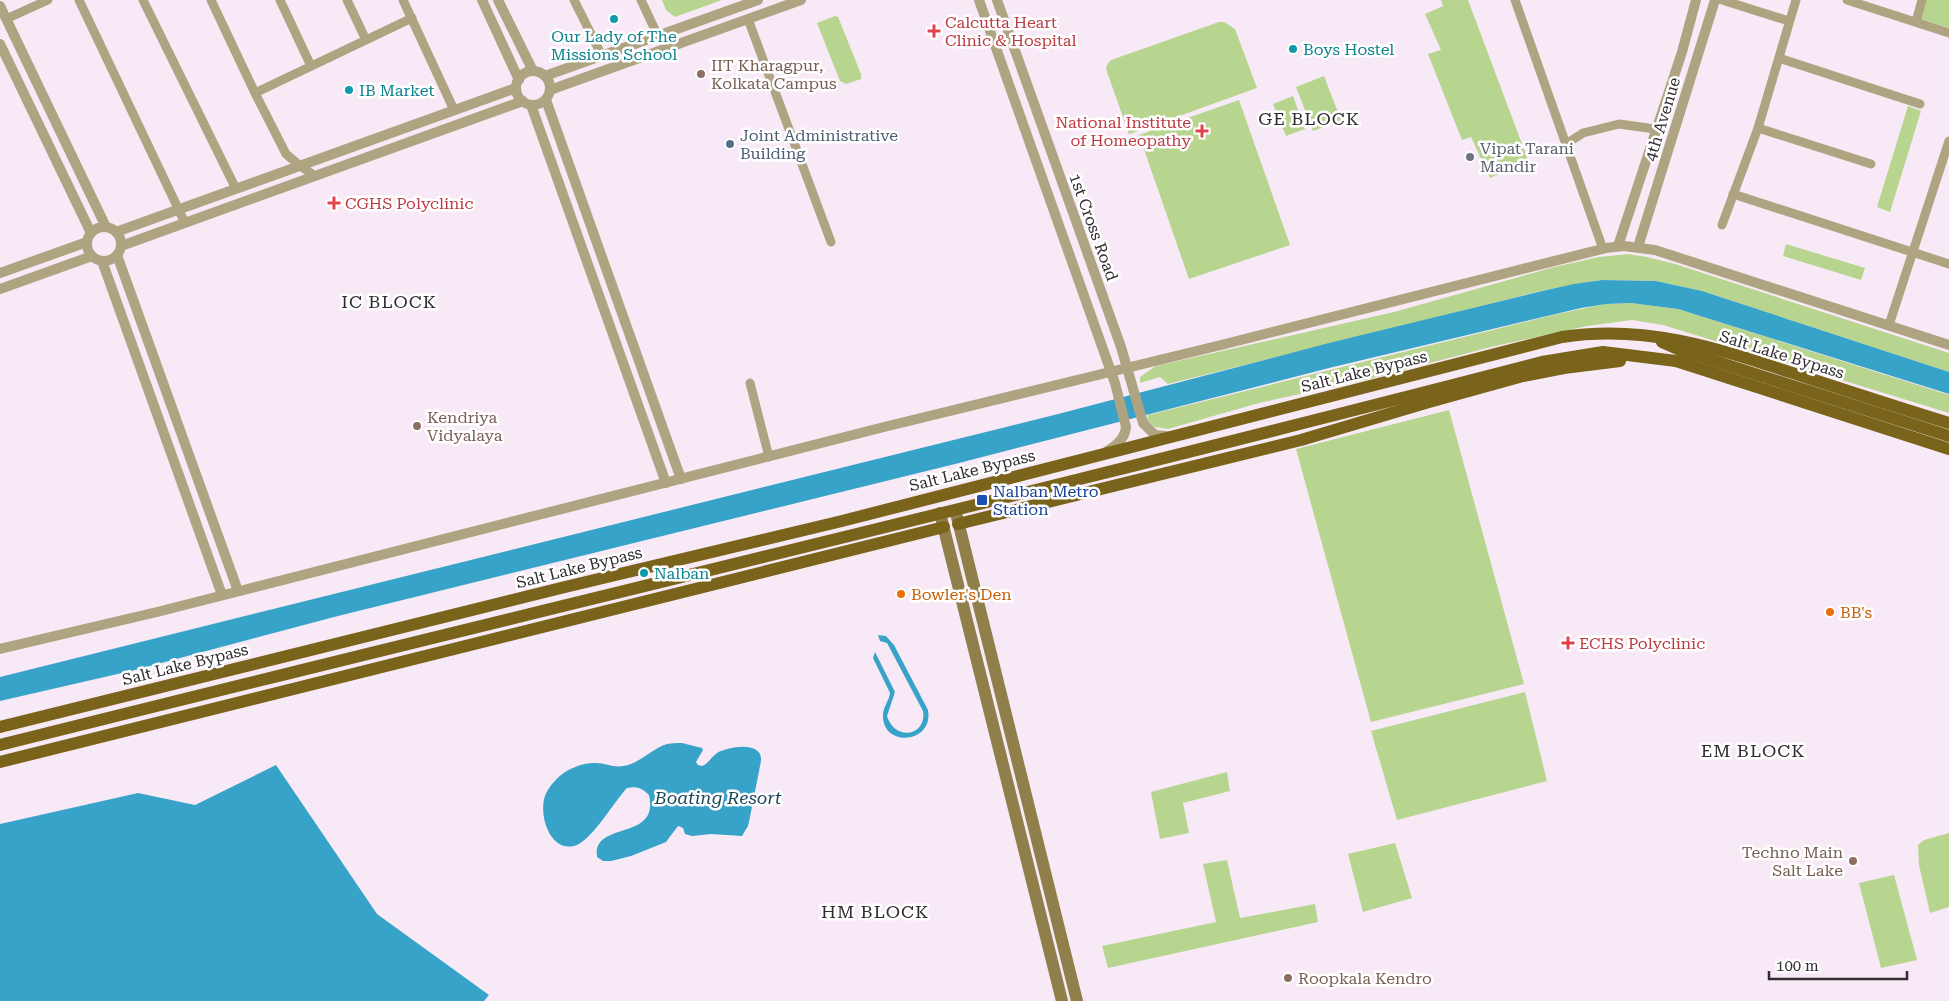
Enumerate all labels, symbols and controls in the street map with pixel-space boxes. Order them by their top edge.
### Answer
marker: Our Lady of The Missions School [608,13,620,25]
place label: Calcutta Heart Clinic & Hospital [945,13,1077,50]
marker: Calcutta Heart Clinic & Hospital [927,24,941,38]
place label: Our Lady of The Missions School [551,27,677,64]
place label: Boys Hostel [1303,40,1394,59]
marker: Boys Hostel [1287,43,1299,55]
place label: IIT Kharagpur, Kolkata Campus [711,56,837,93]
marker: IIT Kharagpur, Kolkata Campus [695,68,707,80]
street label: 4th Avenue [1641,75,1684,163]
place label: IB Market [359,81,435,100]
marker: IB Market [343,84,355,96]
district label: GE BLOCK [1258,108,1360,129]
place label: National Institute of Homeopathy [1056,113,1192,150]
marker: National Institute of Homeopathy [1195,124,1209,138]
place label: Joint Administrative Building [740,126,898,163]
marker: Joint Administrative Building [724,138,736,150]
place label: Vipat Tarani Mandir [1480,139,1574,176]
marker: Vipat Tarani Mandir [1464,151,1476,163]
street label: 1st Cross Road [1065,171,1122,283]
place label: CGHS Polyclinic [345,194,473,213]
marker: CGHS Polyclinic [327,196,341,210]
district label: IC BLOCK [341,291,437,312]
street label: Salt Lake Bypass [1717,326,1847,383]
street label: Salt Lake Bypass [1299,347,1430,396]
place label: Kendriya Vidyalaya [427,408,503,445]
marker: Kendriya Vidyalaya [411,420,423,432]
street label: Salt Lake Bypass [907,446,1038,495]
place label: Nalban Metro Station [993,482,1099,519]
marker: Nalban Metro Station [975,493,989,507]
street label: Salt Lake Bypass [514,543,645,592]
place label: Nalban [654,564,709,583]
marker: Nalban [638,567,650,579]
place label: Bowler's Den [911,585,1012,604]
marker: Bowler's Den [895,588,907,600]
place label: BB's [1840,603,1872,622]
marker: BB's [1824,606,1836,618]
place label: ECHS Polyclinic [1579,634,1705,653]
marker: ECHS Polyclinic [1561,636,1575,650]
street label: Salt Lake Bypass [120,640,251,689]
district label: EM BLOCK [1701,740,1805,761]
water label: Boating Resort [654,787,782,808]
place label: Techno Main Salt Lake [1742,843,1843,880]
marker: Techno Main Salt Lake [1847,855,1859,867]
district label: HM BLOCK [821,901,929,922]
scale bar [1769,948,1906,980]
text: 100 m [1776,957,1819,975]
place label: Roopkala Kendro [1298,969,1432,988]
marker: Roopkala Kendro [1282,972,1294,984]

